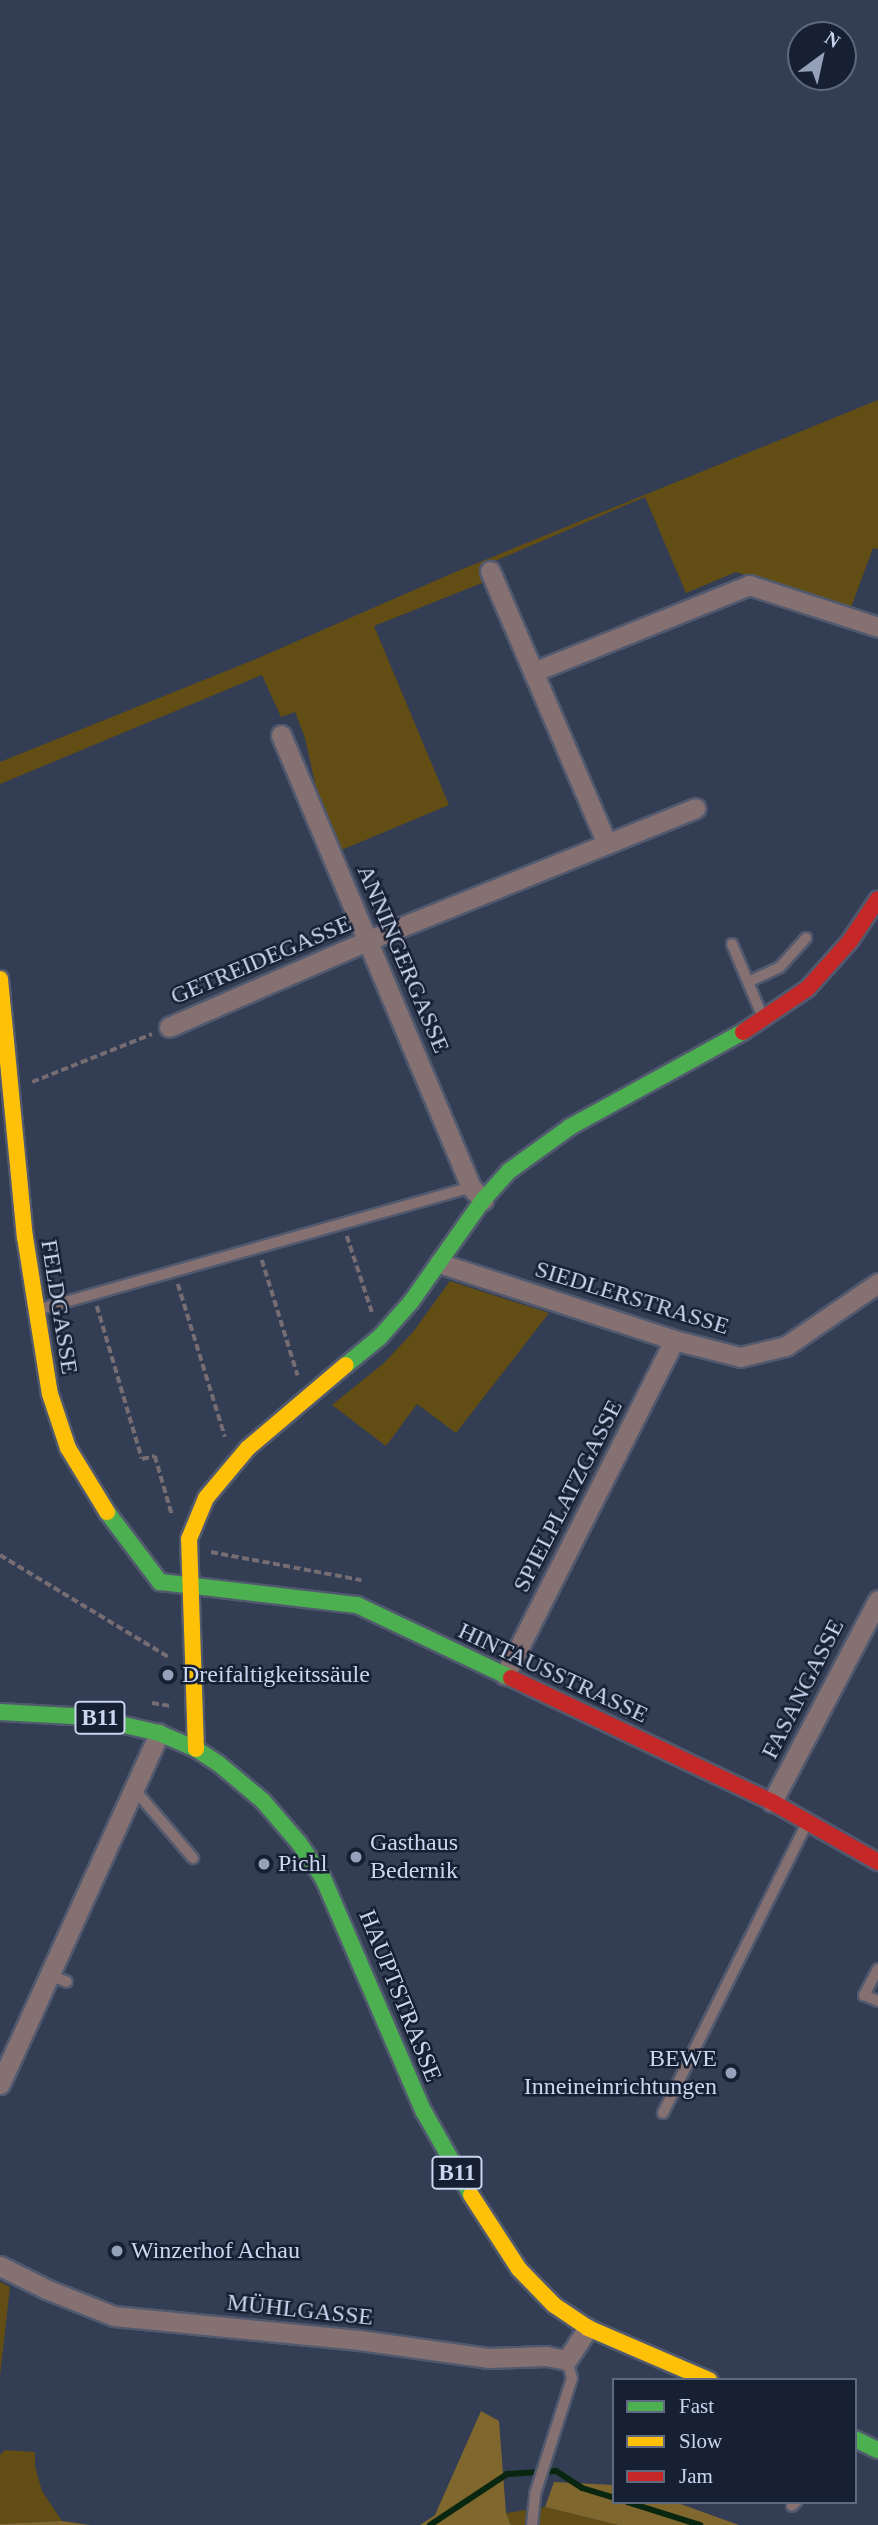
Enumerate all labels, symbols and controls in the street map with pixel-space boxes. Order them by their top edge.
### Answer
north arrow [787,21,857,91]
text: N [821,27,844,52]
street label: ANNINGERGASSE [350,861,456,1057]
street label: GETREIDEGASSE [166,909,356,1011]
street label: FELDGASSE [34,1238,84,1376]
street label: SIEDLERSTRASSE [532,1255,732,1341]
street label: SPIELPLATZGASSE [507,1395,629,1597]
street label: FASANGASSE [755,1614,851,1764]
street label: HINTAUSSTRASSE [454,1616,652,1730]
place label: Dreifaltigkeitssäule [182,1661,370,1689]
marker: Dreifaltigkeitssäule [160,1667,176,1683]
road number: B11 [74,1698,126,1737]
place label: Gasthaus Bedernik [370,1829,458,1885]
marker: Gasthaus Bedernik [348,1849,364,1865]
place label: Pichl [278,1850,327,1878]
marker: Pichl [256,1856,272,1872]
street label: HAUPTSTRASSE [352,1906,448,2086]
place label: BEWE Inneineinrichtungen [524,2045,717,2101]
marker: BEWE Inneineinrichtungen [723,2065,739,2081]
road number: B11 [431,2154,483,2192]
place label: Winzerhof Achau [131,2237,301,2265]
marker: Winzerhof Achau [109,2243,125,2259]
street label: MÜHLGASSE [226,2288,374,2332]
legend [612,2378,857,2504]
text: Fast [679,2394,714,2418]
text: Slow [679,2429,722,2453]
text: Jam [679,2464,713,2488]

